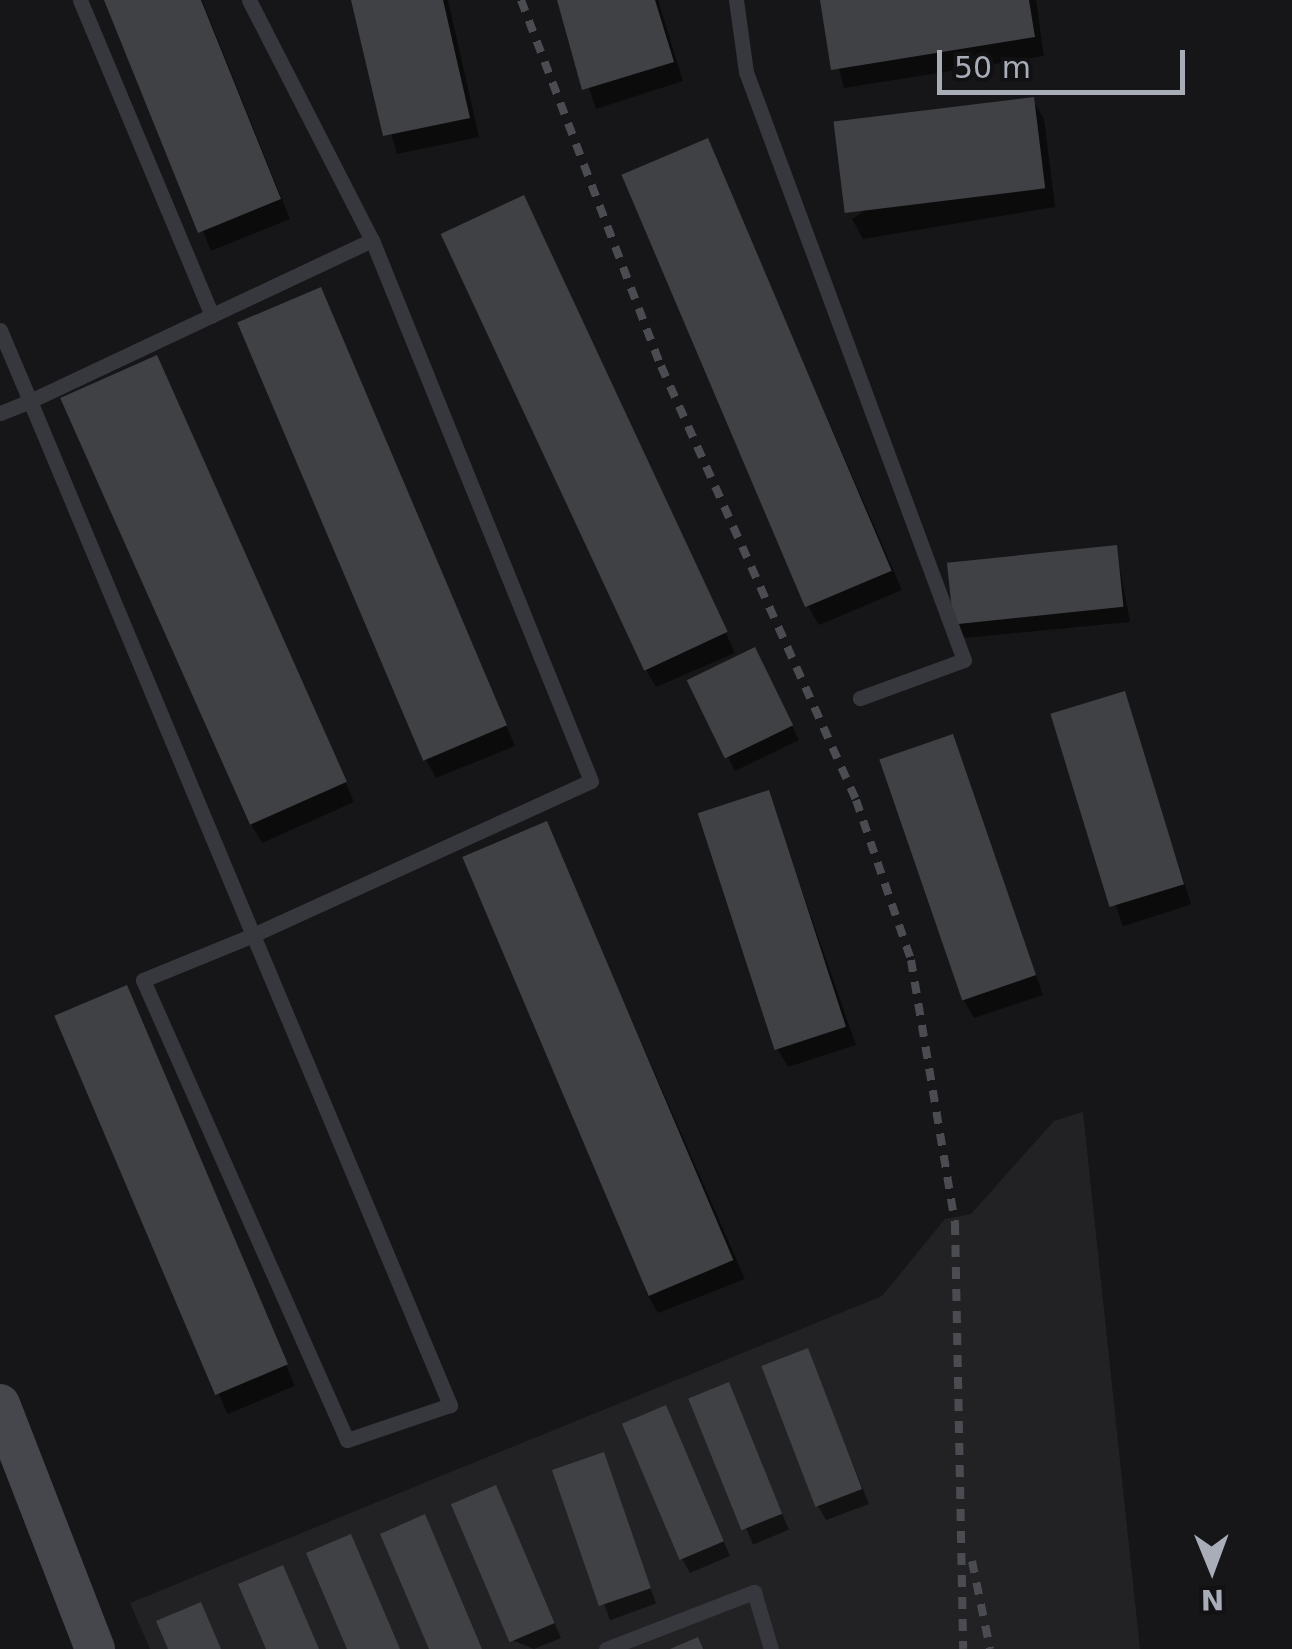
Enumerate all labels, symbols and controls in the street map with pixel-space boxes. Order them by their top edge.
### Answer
scale bar [942,30,1190,92]
text: 50 m [954,50,1031,85]
north arrow [1162,1519,1262,1619]
text: N [1201,1583,1225,1616]

